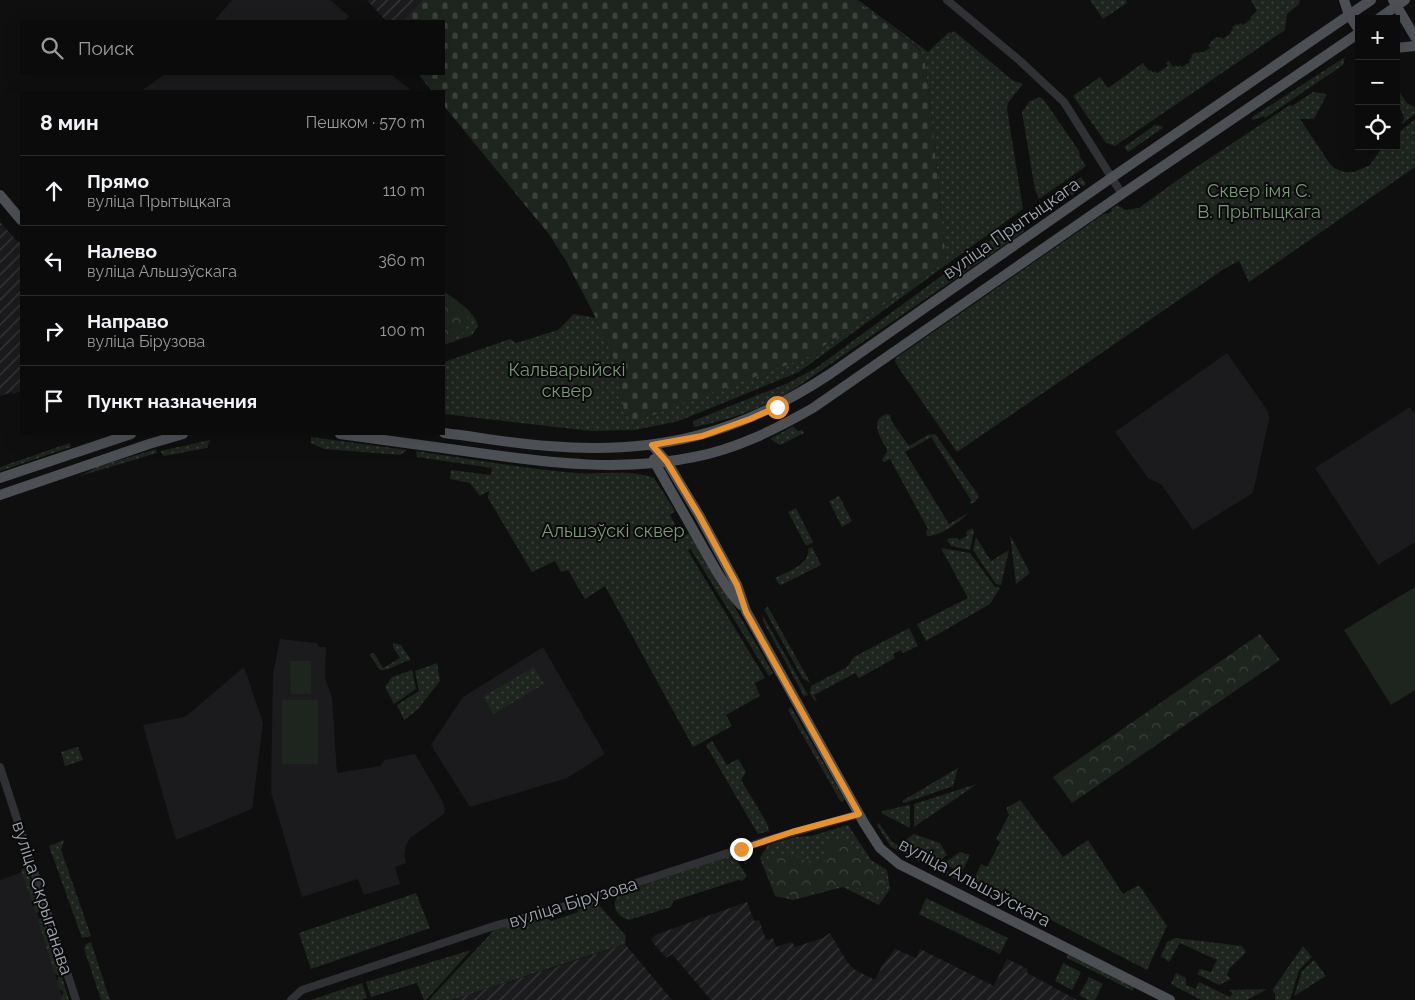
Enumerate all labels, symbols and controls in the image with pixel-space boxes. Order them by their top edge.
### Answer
map controls [1355,15,1400,150]
button: + [1355,15,1400,60]
search box [20,20,445,75]
icon: search [38,34,66,62]
text: Поиск [78,37,134,59]
button: − [1355,60,1400,105]
button: locate [1355,105,1400,150]
text: 8 мин [40,110,99,135]
text: Пешком · 570 m [306,113,425,132]
text: Прямо [87,170,149,192]
street label: вуліца Прытыцкага [939,173,1083,283]
icon: ahead [40,177,68,205]
park label: Сквер імя С. В. Прытыцкага [1197,180,1321,222]
text: 110 m [383,181,425,200]
text: вуліца Прытыцкага [87,192,231,211]
text: Налево [87,240,157,262]
icon: left [40,247,68,275]
text: 360 m [378,251,425,270]
text: вуліца Альшэўскага [87,262,237,281]
text: Направо [87,310,168,332]
icon: right [40,317,68,345]
text: 100 m [380,321,425,340]
text: вуліца Бірузова [87,332,205,351]
park label: Кальварыйскі сквер [509,359,625,401]
icon: arrive [40,387,68,415]
text: Пункт назначения [87,390,257,412]
route start [766,396,789,419]
park label: Альшэўскі сквер [542,520,684,541]
street label: вуліца Скрыганава [8,819,78,977]
street label: вуліца Альшэўскага [896,833,1054,931]
route end [730,838,753,861]
street label: вуліца Бірузова [506,873,640,931]

